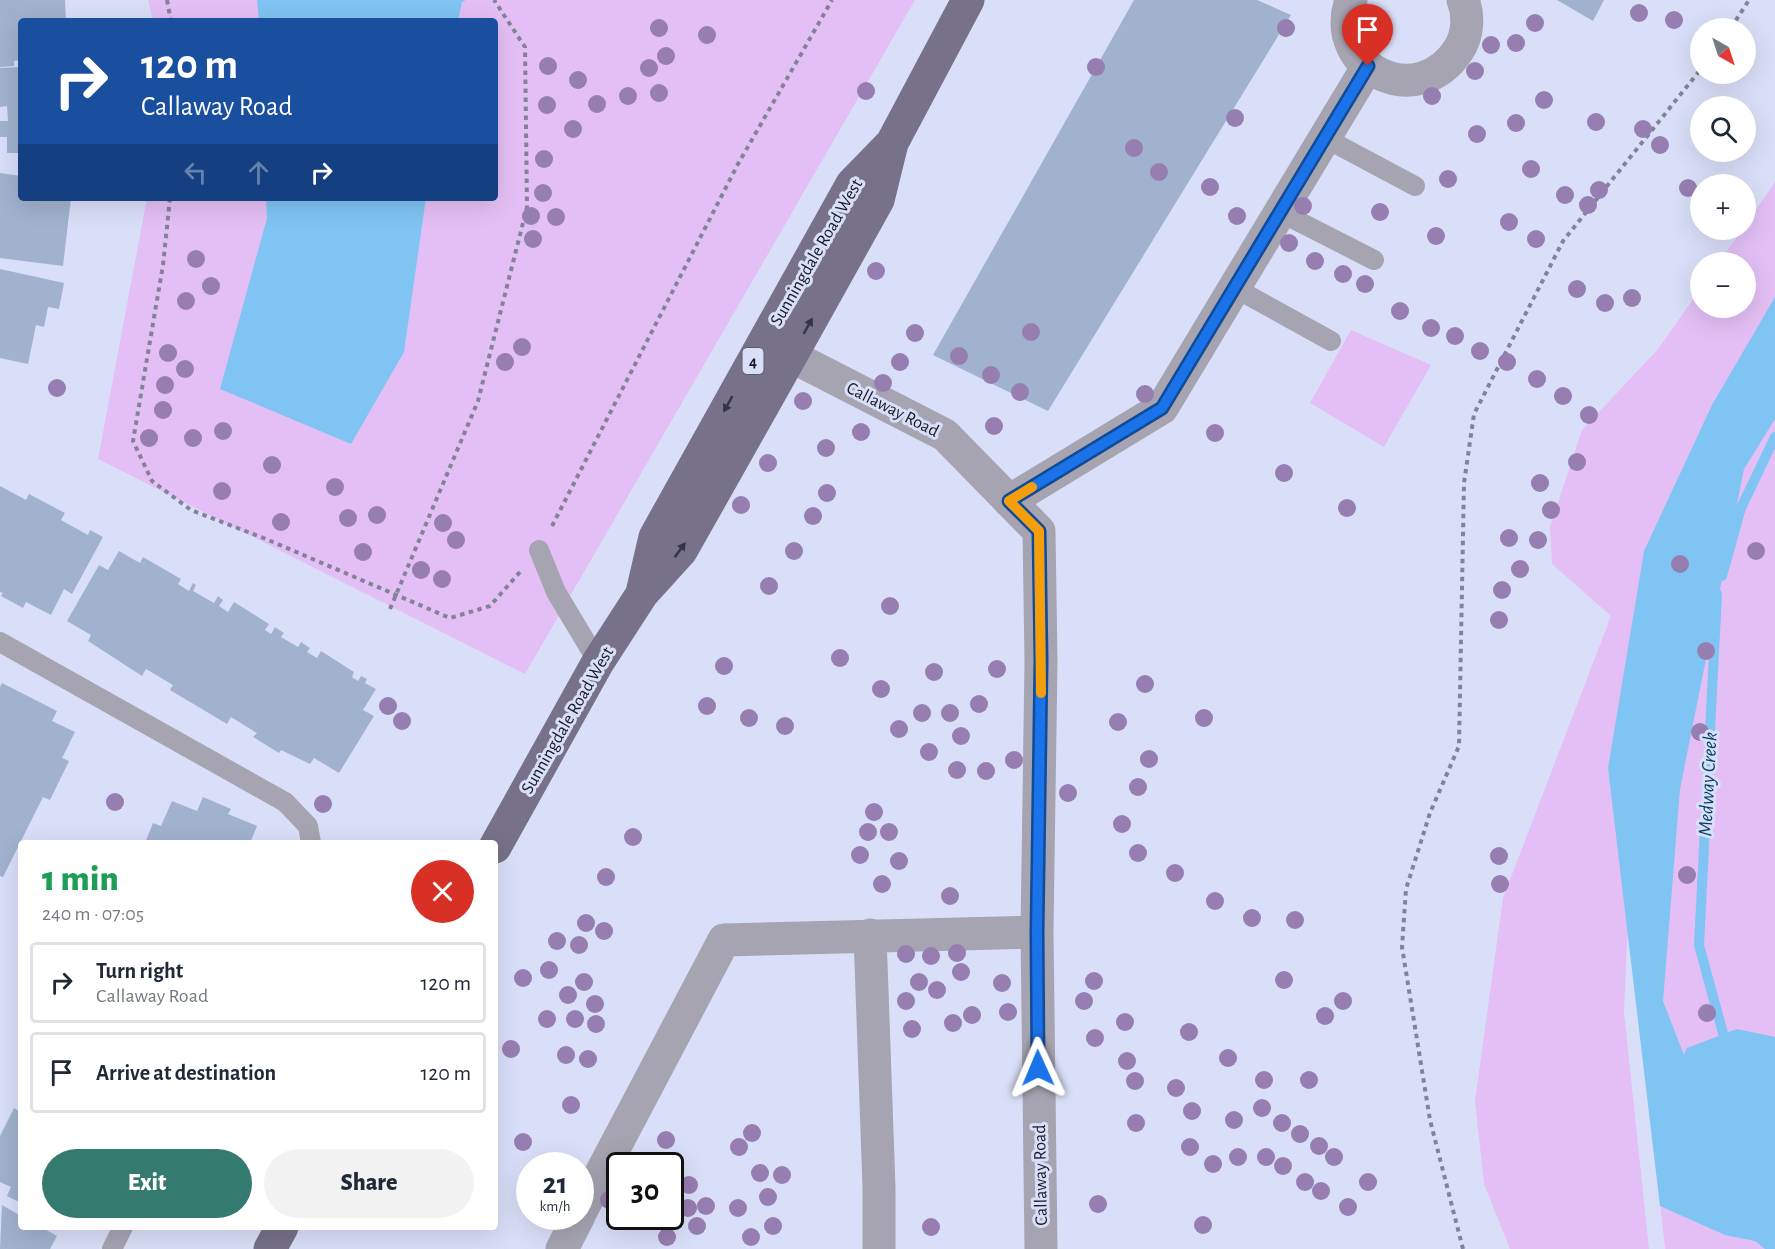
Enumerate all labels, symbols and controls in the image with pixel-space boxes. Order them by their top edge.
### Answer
pin [1342,4,1393,66]
icon: arrive [1351,13,1384,46]
north arrow [1690,18,1756,84]
map controls [1690,18,1756,318]
icon: right [42,42,120,120]
text: 120 m [141,44,238,86]
text: Callaway Road [141,93,293,120]
button: search [1690,96,1756,162]
icon: left [179,156,212,189]
icon: ahead [242,156,275,189]
icon: right [305,156,338,189]
button: + [1690,174,1756,240]
street label: Sunningdale Road West [767,176,866,329]
button: − [1690,252,1756,318]
one-way arrow [803,317,813,334]
road number: 4 [742,348,764,374]
street label: Callaway Road [843,379,942,441]
one-way arrow [724,396,734,413]
one-way arrow [674,543,686,559]
street label: Sunningdale Road West [518,644,617,797]
water label: Medway Creek [1695,731,1721,837]
button: close [411,860,474,923]
text: 1 min [42,861,119,897]
text: 240 m · 07:05 [42,904,144,924]
text: Turn right [96,960,183,982]
icon: right [45,966,78,999]
text: 120 m [421,972,471,994]
text: Callaway Road [96,986,208,1006]
position arrow [1006,1036,1070,1100]
icon: arrive [45,1056,78,1089]
text: Arrive at destination [96,1062,276,1084]
text: 120 m [421,1062,471,1084]
street label: Callaway Road [1031,1124,1051,1226]
button: Exit [42,1149,252,1218]
button: Share [264,1149,474,1218]
speed limit sign: 30 [606,1152,684,1230]
text: 21 [543,1169,567,1199]
text: km/h [540,1199,570,1214]

